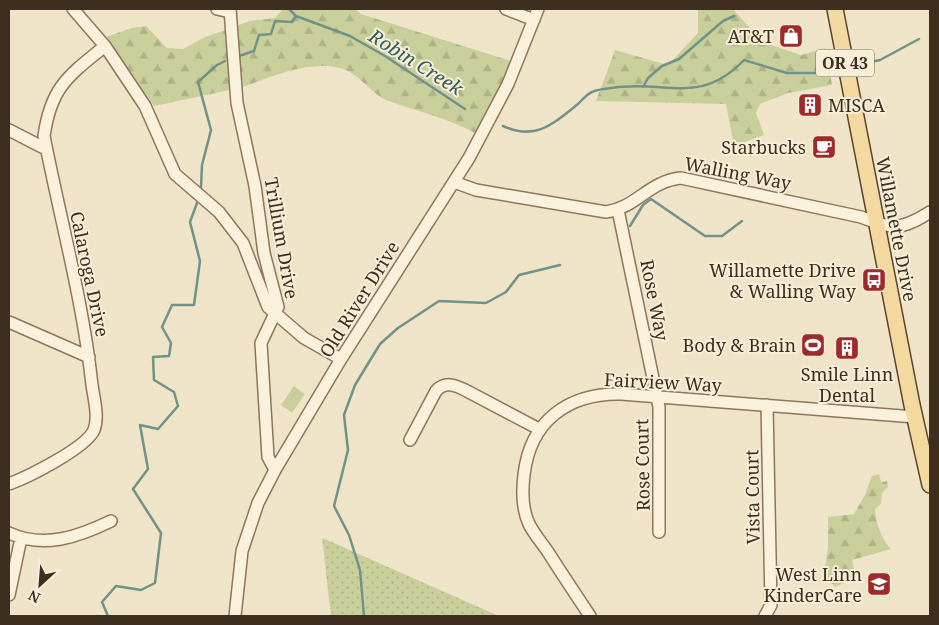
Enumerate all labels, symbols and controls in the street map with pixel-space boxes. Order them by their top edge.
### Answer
water label: Robin Creek [363,22,469,102]
shop icon: AT&T [778,23,804,49]
place label: AT&T [728,24,774,48]
road number: OR 43 [816,49,874,76]
building icon: MISCA [797,92,823,118]
place label: MISCA [828,93,885,117]
cafe icon: Starbucks [811,134,837,160]
place label: Starbucks [721,135,806,159]
street label: Walling Way [683,151,794,195]
street label: Willamette Drive [871,155,923,303]
street label: Trillium Drive [260,176,304,300]
street label: Calaroga Drive [65,209,115,339]
street label: Old River Drive [314,236,404,362]
street label: Rose Way [635,257,675,343]
place label: Willamette Drive & Walling Way [709,258,857,303]
bus stop icon: Willamette Drive & Walling Way [861,267,887,293]
sports icon: Body & Brain [800,332,826,358]
place label: Body & Brain [683,333,796,357]
building icon: Smile Linn Dental [834,335,860,361]
place label: Smile Linn Dental [801,362,894,407]
street label: Fairview Way [604,367,723,397]
street label: Rose Court [629,419,655,511]
street label: Vista Court [739,449,765,545]
north arrow [15,560,65,610]
place label: West Linn KinderCare [764,562,862,607]
school or university icon: West Linn KinderCare [866,571,892,597]
text: N [25,586,43,608]

